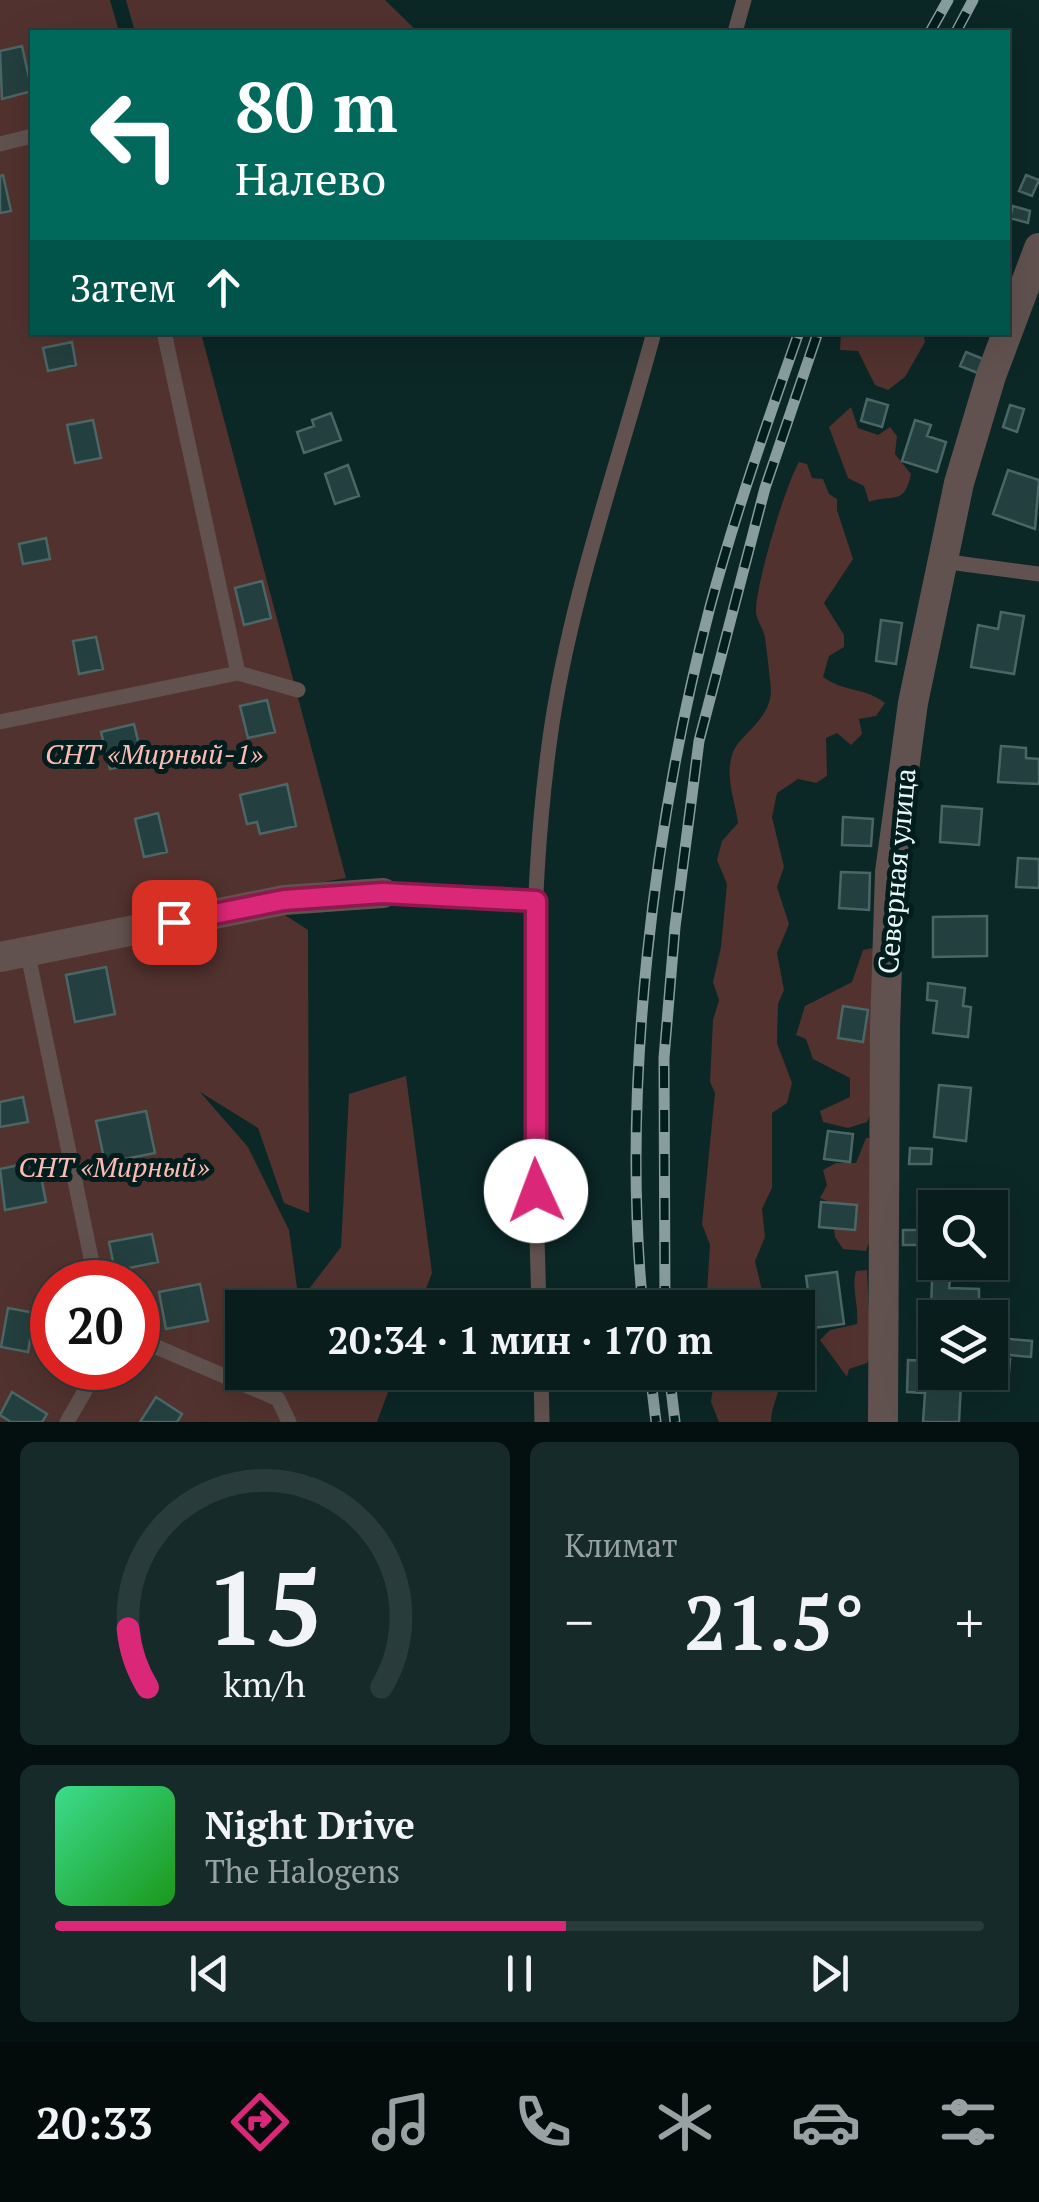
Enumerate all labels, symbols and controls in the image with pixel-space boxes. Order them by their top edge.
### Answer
text: 80 m [235,59,398,152]
icon: left [70,70,200,200]
text: Налево [235,148,386,208]
icon: ahead [196,260,251,315]
text: Затем [70,263,176,313]
park label: СНТ «Мирный-1» [45,735,263,772]
street label: Северная улица [869,767,923,975]
pin [132,880,217,965]
icon: arrive [147,895,202,950]
position arrow [484,1139,588,1243]
park label: СНТ «Мирный» [18,1148,210,1185]
map controls [918,1190,1008,1390]
button: search [918,1190,1008,1280]
speed limit sign: 20 [30,1260,160,1390]
button: layers [918,1300,1008,1390]
text: 20:34 · 1 мин · 170 m [327,1315,713,1365]
text: Климат [565,1524,678,1566]
text: 15 [206,1537,324,1675]
text: 21.5° [684,1572,864,1671]
text: − [565,1585,594,1658]
text: + [955,1585,984,1658]
text: km/h [223,1660,306,1707]
text: Night Drive [205,1800,415,1850]
text: The Halogens [205,1850,400,1892]
icon: previous [182,1946,237,2001]
icon: pause [492,1946,547,2001]
icon: next [802,1946,857,2001]
icon: directions [225,2087,295,2157]
icon: music [366,2087,436,2157]
icon: phone [508,2087,578,2157]
icon: climate [650,2087,720,2157]
icon: car [791,2087,861,2157]
icon: filters [933,2087,1003,2157]
text: 20:33 [36,2092,153,2152]

